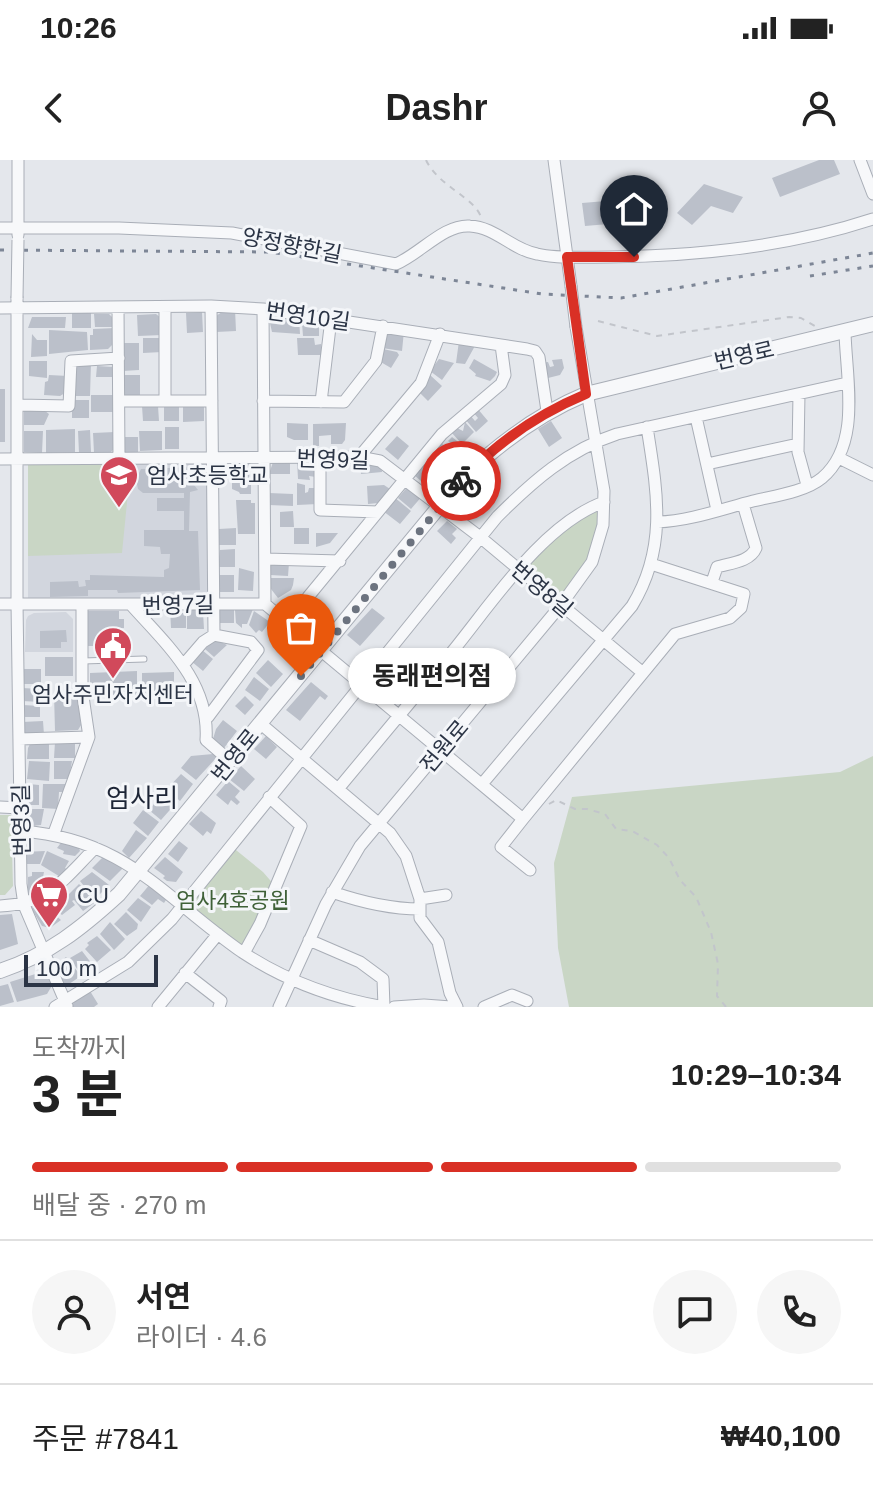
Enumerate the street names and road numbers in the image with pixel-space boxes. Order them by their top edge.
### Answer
street label: 양정향한길 [240,224,344,267]
street label: 번영10길 [264,298,352,335]
street label: 번영로 [712,336,777,374]
street label: 번영9길 [296,446,370,473]
street label: 번영8길 [506,556,578,622]
street label: 번영7길 [141,592,215,619]
street label: 전원로 [415,715,473,778]
street label: 번영로 [207,724,264,787]
street label: 번영3길 [8,783,35,857]

